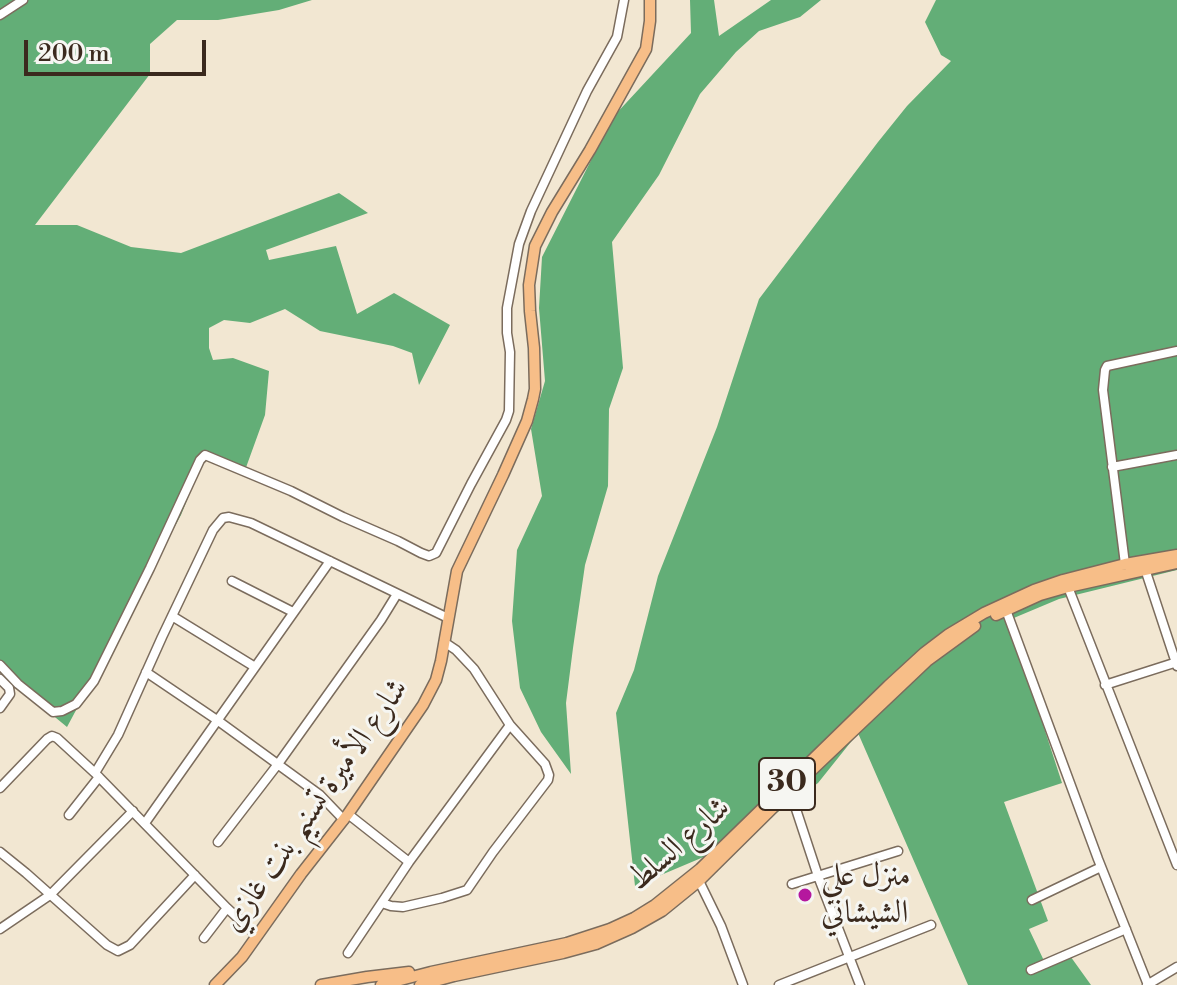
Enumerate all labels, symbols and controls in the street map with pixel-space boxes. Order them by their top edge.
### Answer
scale bar [28,24,210,74]
text: 200 m [38,39,109,69]
street label: شارع الأميرة تسنيم بنت غازي [214,672,418,940]
road number: 30 [759,758,815,810]
street label: شارع السلط [621,790,739,900]
place label: منزل علي الشيشاني [821,858,911,933]
marker: منزل علي الشيشاني [796,886,814,904]

